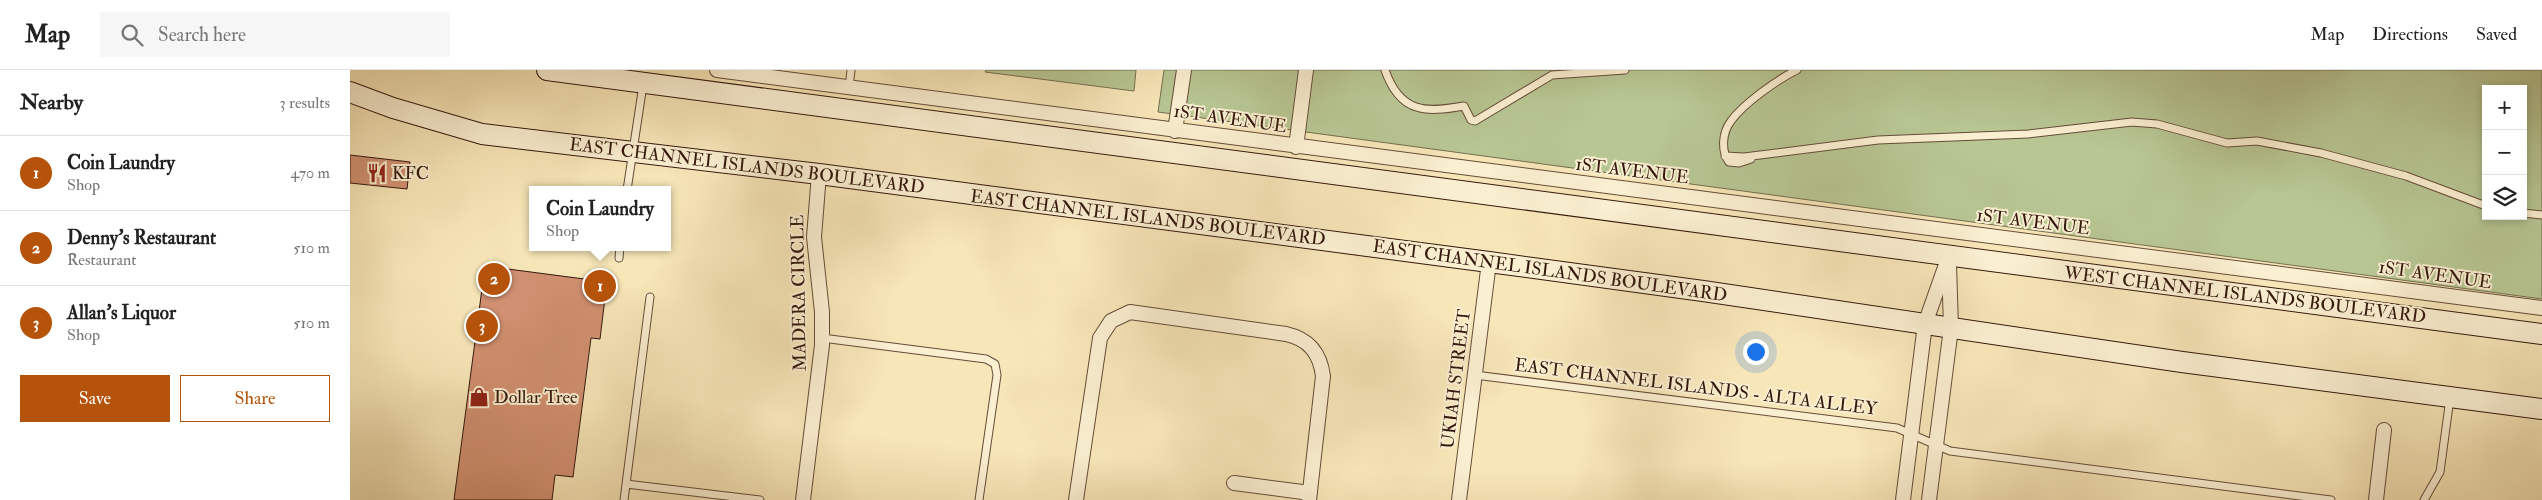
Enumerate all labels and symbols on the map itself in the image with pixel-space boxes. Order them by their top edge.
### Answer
street label: 1ST AVENUE [1172,100,1288,138]
street label: EAST CHANNEL ISLANDS BOULEVARD [568,133,926,199]
street label: 1ST AVENUE [1574,153,1690,189]
restaurant icon: KFC [366,162,388,184]
place label: KFC [392,162,429,185]
street label: EAST CHANNEL ISLANDS BOULEVARD [969,185,1327,251]
street label: 1ST AVENUE [1975,204,2091,240]
street label: MADERA CIRCLE [786,214,812,371]
street label: EAST CHANNEL ISLANDS BOULEVARD [1371,235,1729,307]
street label: 1ST AVENUE [2377,256,2493,294]
pin: 2 [478,260,510,298]
street label: WEST CHANNEL ISLANDS BOULEVARD [2062,261,2427,329]
pin: 1 [584,267,616,305]
pin: 3 [466,307,498,345]
street label: UKIAH STREET [1436,307,1476,450]
your location [1743,339,1769,365]
street label: EAST CHANNEL ISLANDS - ALTA ALLEY [1513,353,1879,421]
shop icon: Dollar Tree [468,386,490,408]
place label: Dollar Tree [494,386,578,409]

